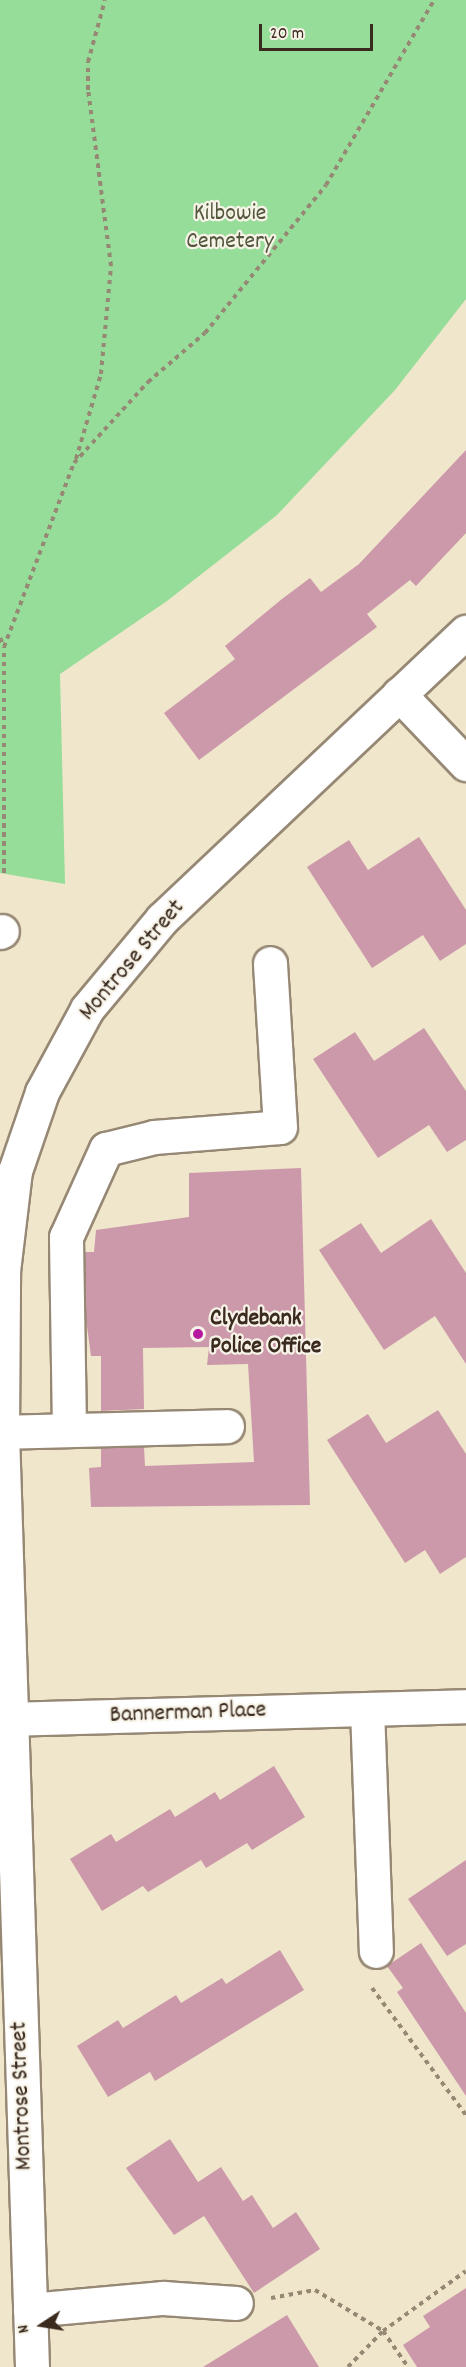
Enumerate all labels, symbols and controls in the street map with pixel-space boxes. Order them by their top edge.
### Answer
scale bar [262,12,376,50]
text: 20 m [270,22,304,47]
park label: Kilbowie Cemetery [186,201,274,257]
street label: Montrose Street [74,895,192,1027]
place label: Clydebank Police Office [210,1306,321,1362]
marker: Clydebank Police Office [191,1327,205,1341]
street label: Bannerman Place [109,1697,267,1731]
street label: Montrose Street [6,2021,40,2171]
north arrow [12,2295,72,2355]
text: N [12,2323,36,2335]

